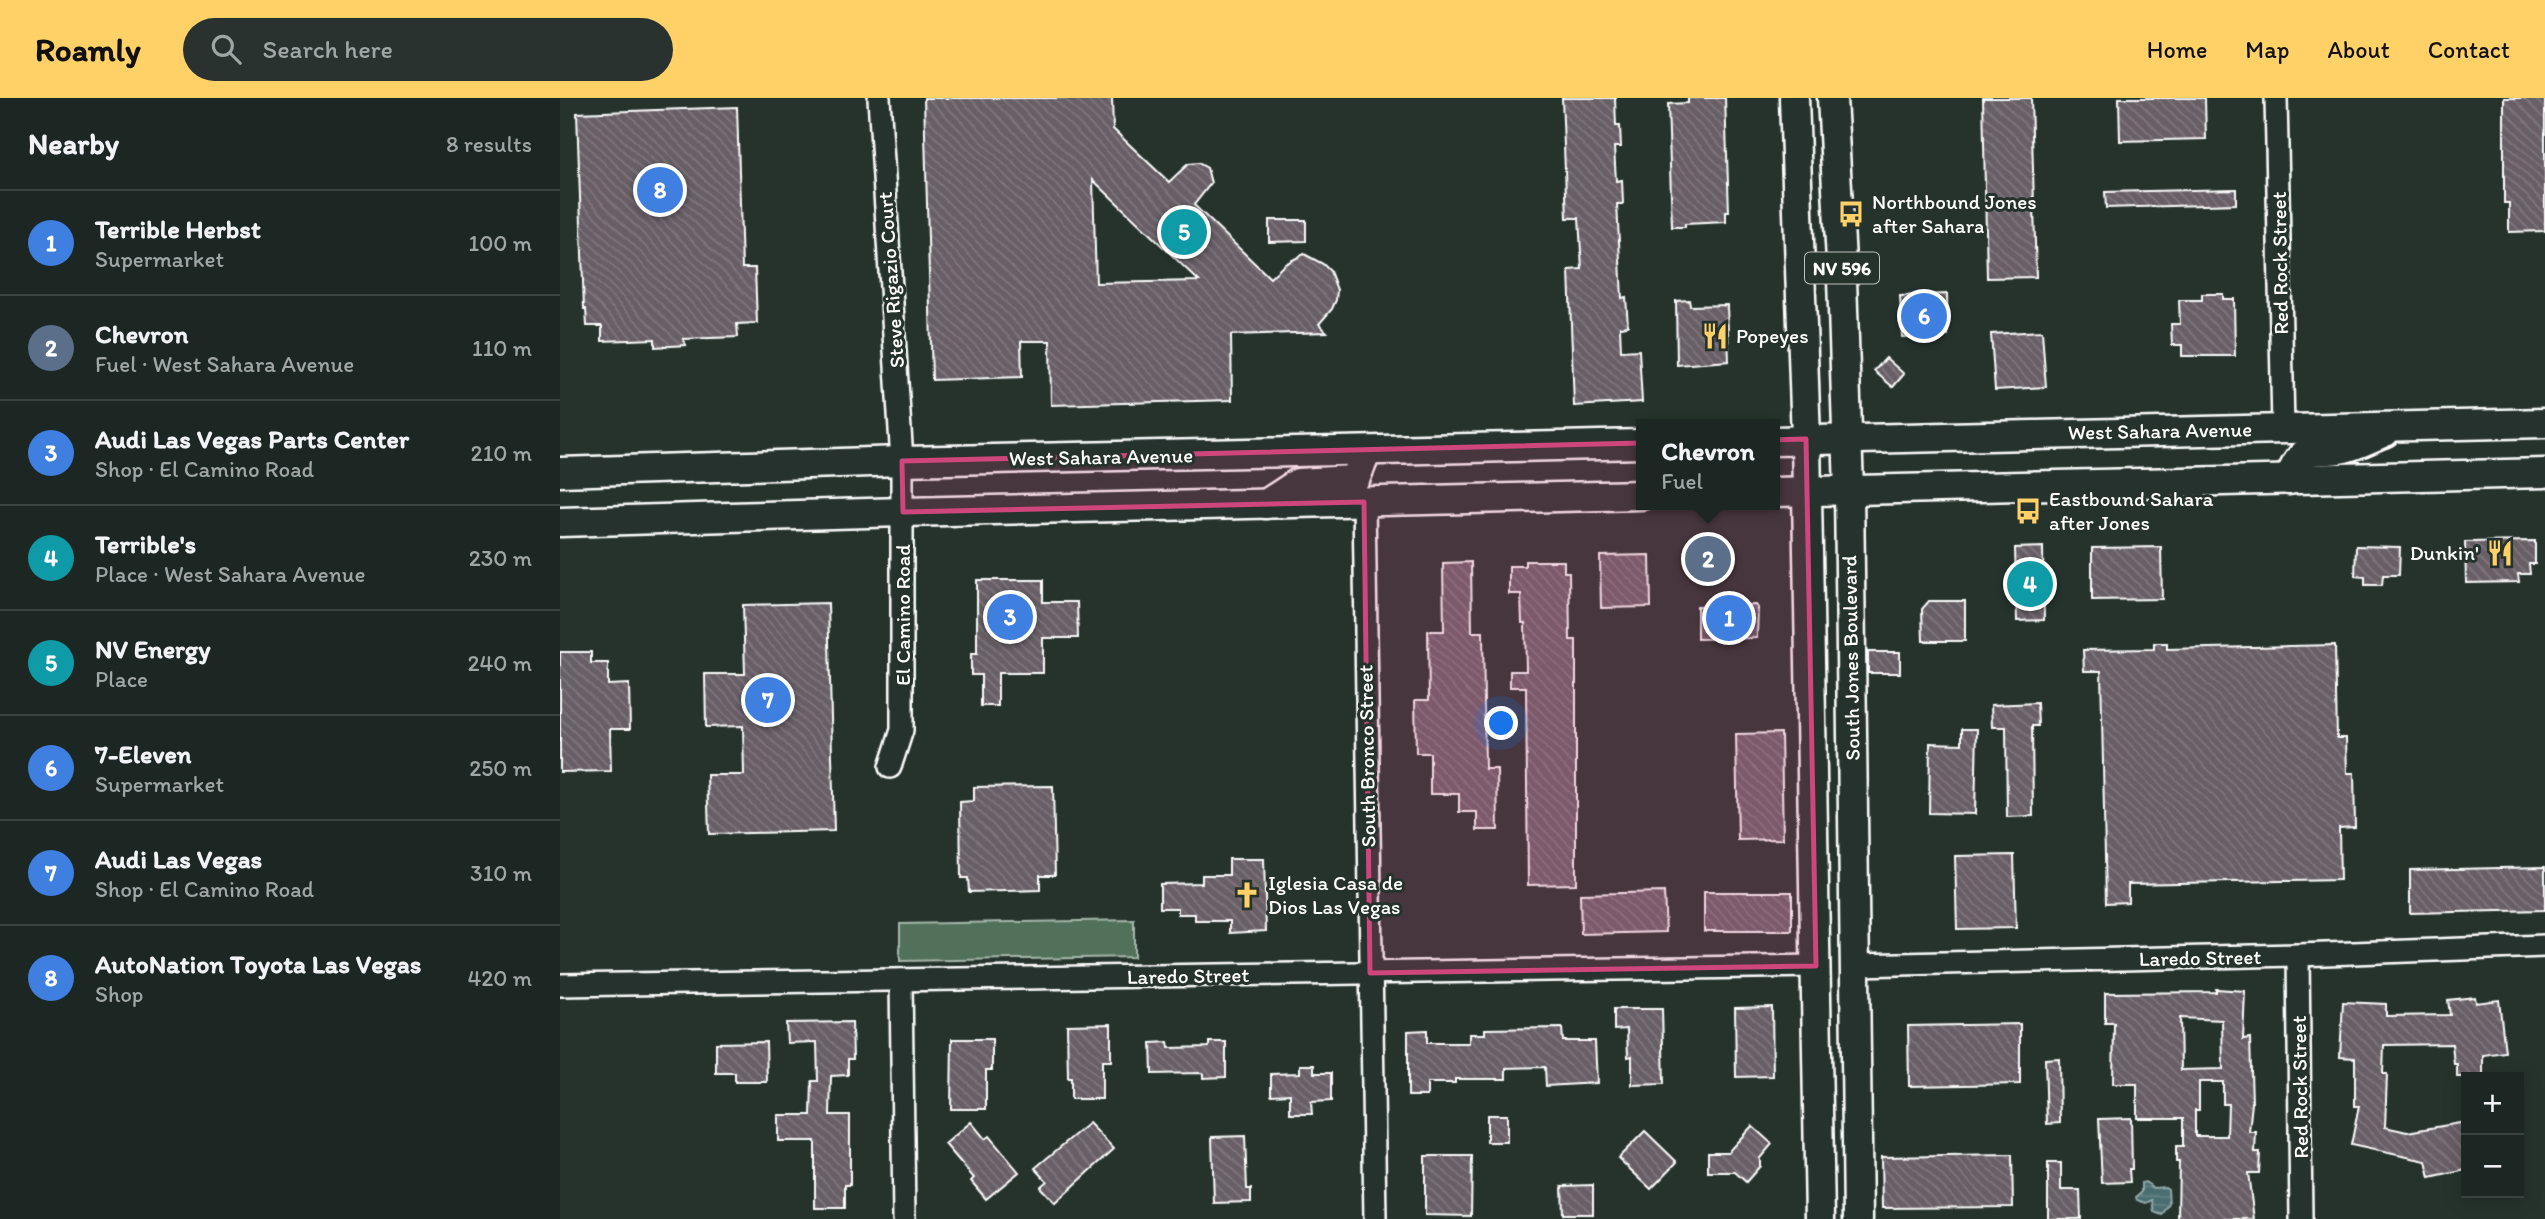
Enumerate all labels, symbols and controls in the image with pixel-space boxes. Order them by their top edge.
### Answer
search box [183,18,673,81]
text: Roamly [35,30,141,69]
icon: search [207,30,245,68]
text: Search here [263,33,393,65]
text: Home [2147,35,2207,64]
text: Map [2245,35,2289,64]
text: About [2327,35,2390,64]
text: Contact [2428,35,2510,64]
text: Nearby [28,125,119,162]
text: 8 results [446,130,532,158]
pin: 8 [637,164,683,216]
place label: Northbound Jones after Sahara [1872,189,2037,238]
street label: Steve Rigazio Court [872,191,909,369]
street label: Red Rock Street [2266,191,2293,335]
bus stop icon: Northbound Jones after Sahara [1836,199,1866,229]
pin: 5 [1161,206,1207,258]
text: Terrible Herbst [95,213,261,245]
text: 1 [46,229,56,257]
text: 100 m [468,229,532,257]
text: Supermarket [95,245,224,273]
road number: NV 596 [1805,252,1879,284]
pin: 6 [1901,290,1947,342]
text: Chevron [95,318,188,350]
restaurant icon: Popeyes [1700,321,1730,351]
place label: Popeyes [1736,323,1809,348]
text: 2 [45,334,57,362]
text: 110 m [472,334,532,362]
text: Fuel · West Sahara Avenue [95,350,354,378]
street label: West Sahara Avenue [2068,416,2252,445]
popup [1636,419,1780,510]
text: Audi Las Vegas Parts Center [95,423,409,455]
text: Chevron [1661,435,1755,467]
text: 3 [45,439,57,467]
text: 210 m [471,439,532,467]
street label: West Sahara Avenue [1009,442,1193,471]
text: Shop · El Camino Road [95,455,314,483]
text: Fuel [1661,467,1703,495]
place label: Eastbound Sahara after Jones [2049,486,2213,535]
bus stop icon: Eastbound Sahara after Jones [2013,496,2043,526]
text: Terrible's [95,528,196,560]
pin: 2 [1685,533,1731,585]
restaurant icon: Dunkin' [2485,538,2515,568]
place label: Dunkin' [2410,540,2479,565]
text: 4 [44,544,58,572]
text: 230 m [469,544,532,572]
street label: El Camino Road [890,544,915,686]
street label: South Jones Boulevard [1836,555,1865,761]
pin: 4 [2007,558,2053,610]
text: Place · West Sahara Avenue [95,560,366,588]
pin: 3 [987,591,1033,643]
pin: 1 [1706,592,1752,644]
text: NV Energy [95,633,210,665]
text: 5 [45,649,57,677]
text: 240 m [467,649,532,677]
street label: South Bronco Street [1352,664,1381,847]
text: Place [95,665,148,693]
pin: 7 [745,674,791,726]
your location [1484,706,1518,740]
text: 7-Eleven [95,738,192,770]
text: 6 [45,754,57,782]
text: 250 m [469,754,532,782]
text: Supermarket [95,770,224,798]
text: Audi Las Vegas [95,843,262,875]
text: 7 [45,859,57,887]
text: 310 m [470,859,532,887]
place label: Iglesia Casa de Dios Las Vegas [1268,870,1403,919]
text: Shop · El Camino Road [95,875,314,903]
church icon: Iglesia Casa de Dios Las Vegas [1232,880,1262,910]
street label: Laredo Street [2139,944,2262,971]
text: AutoNation Toyota Las Vegas [95,948,421,980]
street label: Laredo Street [1127,962,1250,989]
text: 8 [45,964,57,992]
text: 420 m [467,964,532,992]
text: Shop [95,980,143,1008]
street label: Red Rock Street [2286,1015,2313,1159]
map controls [2461,1072,2524,1198]
button: + [2461,1072,2524,1135]
button: − [2461,1135,2524,1198]

